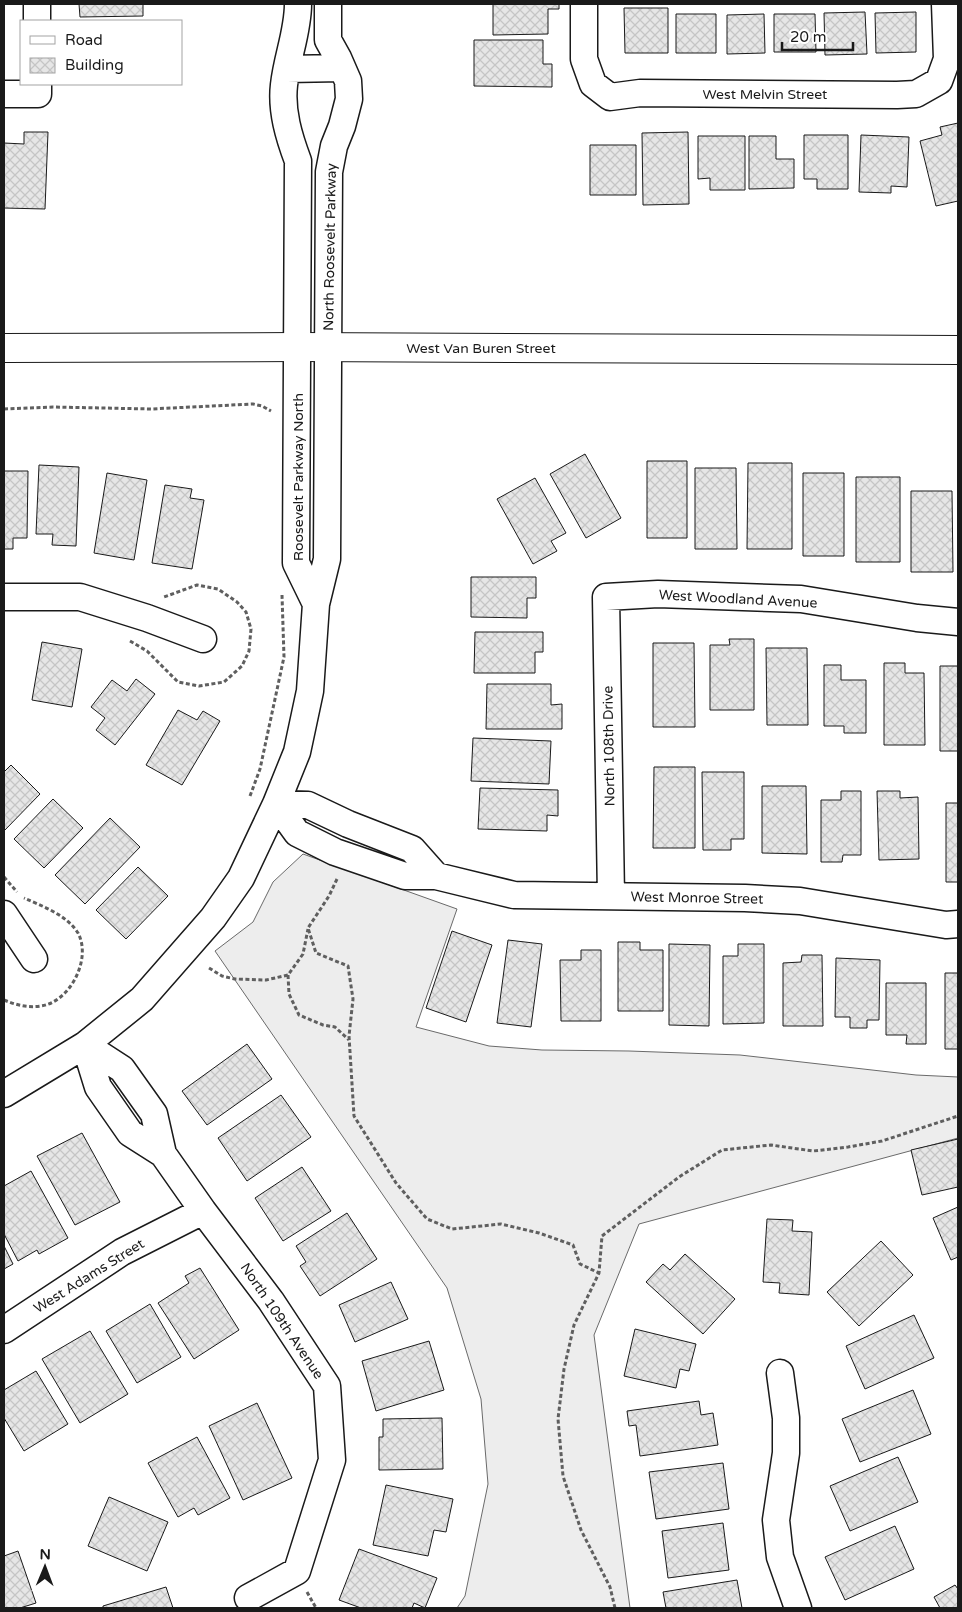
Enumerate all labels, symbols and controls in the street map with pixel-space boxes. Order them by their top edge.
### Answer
legend [20,20,182,85]
scale bar [782,20,853,52]
text: 20 m [790,28,827,46]
text: Road [65,31,103,49]
text: Building [65,56,124,74]
street label: West Melvin Street [703,86,828,103]
street label: North Roosevelt Parkway [320,162,340,331]
street label: West Van Buren Street [406,340,556,357]
street label: Roosevelt Parkway North [290,393,307,561]
street label: West Woodland Avenue [658,586,818,612]
street label: North 108th Drive [599,685,619,807]
street label: West Monroe Street [631,888,764,908]
street label: West Adams Street [31,1235,148,1317]
street label: North 109th Avenue [237,1260,327,1382]
north arrow [20,1542,70,1592]
text: N [39,1546,51,1563]

